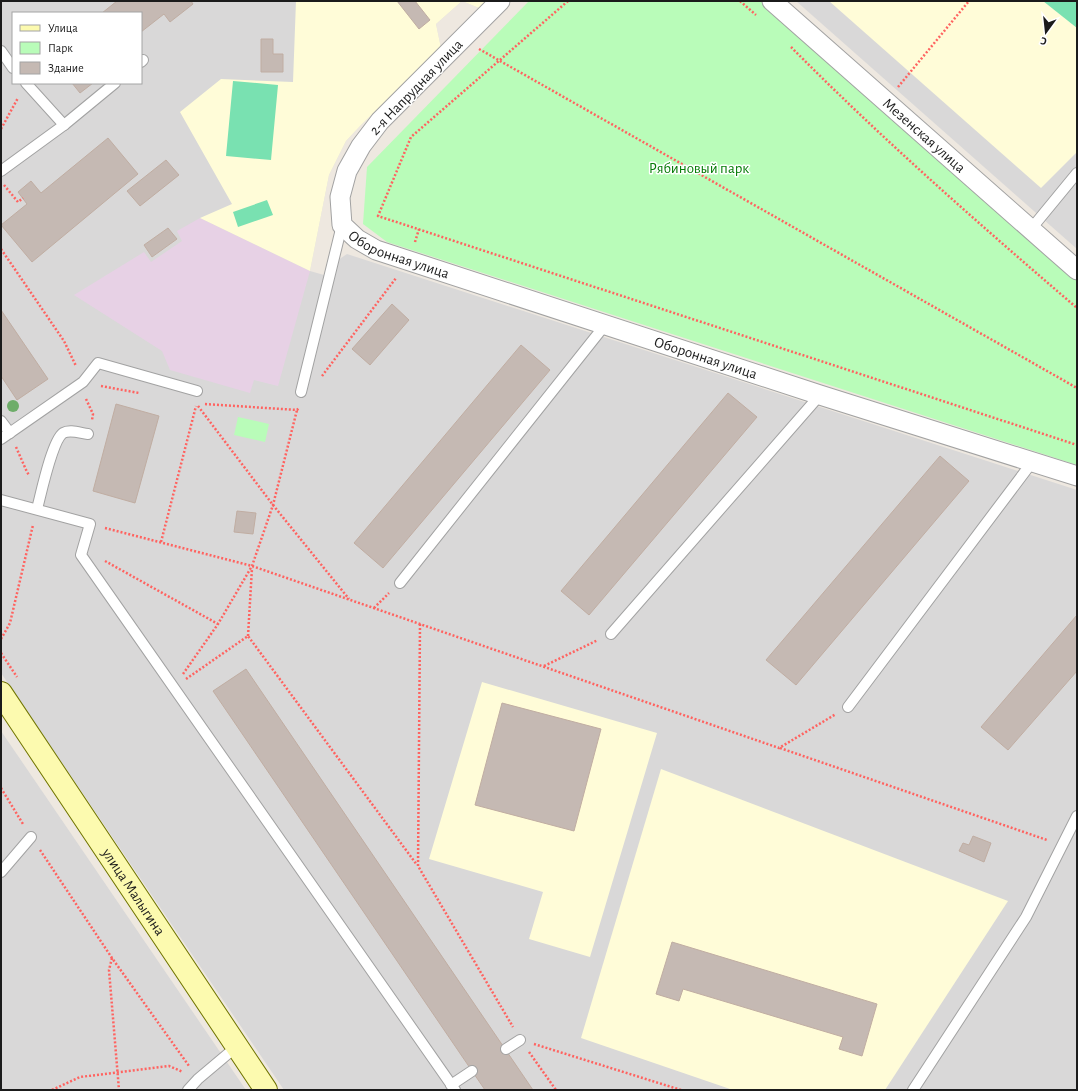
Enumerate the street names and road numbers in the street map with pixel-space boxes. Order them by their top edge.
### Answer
street label: 2-я Напрудная улица [367,37,466,138]
street label: Мезенская улица [880,96,968,176]
street label: Оборонная улица [345,228,451,281]
street label: Оборонная улица [652,334,759,382]
street label: улица Малыгина [98,845,168,938]

